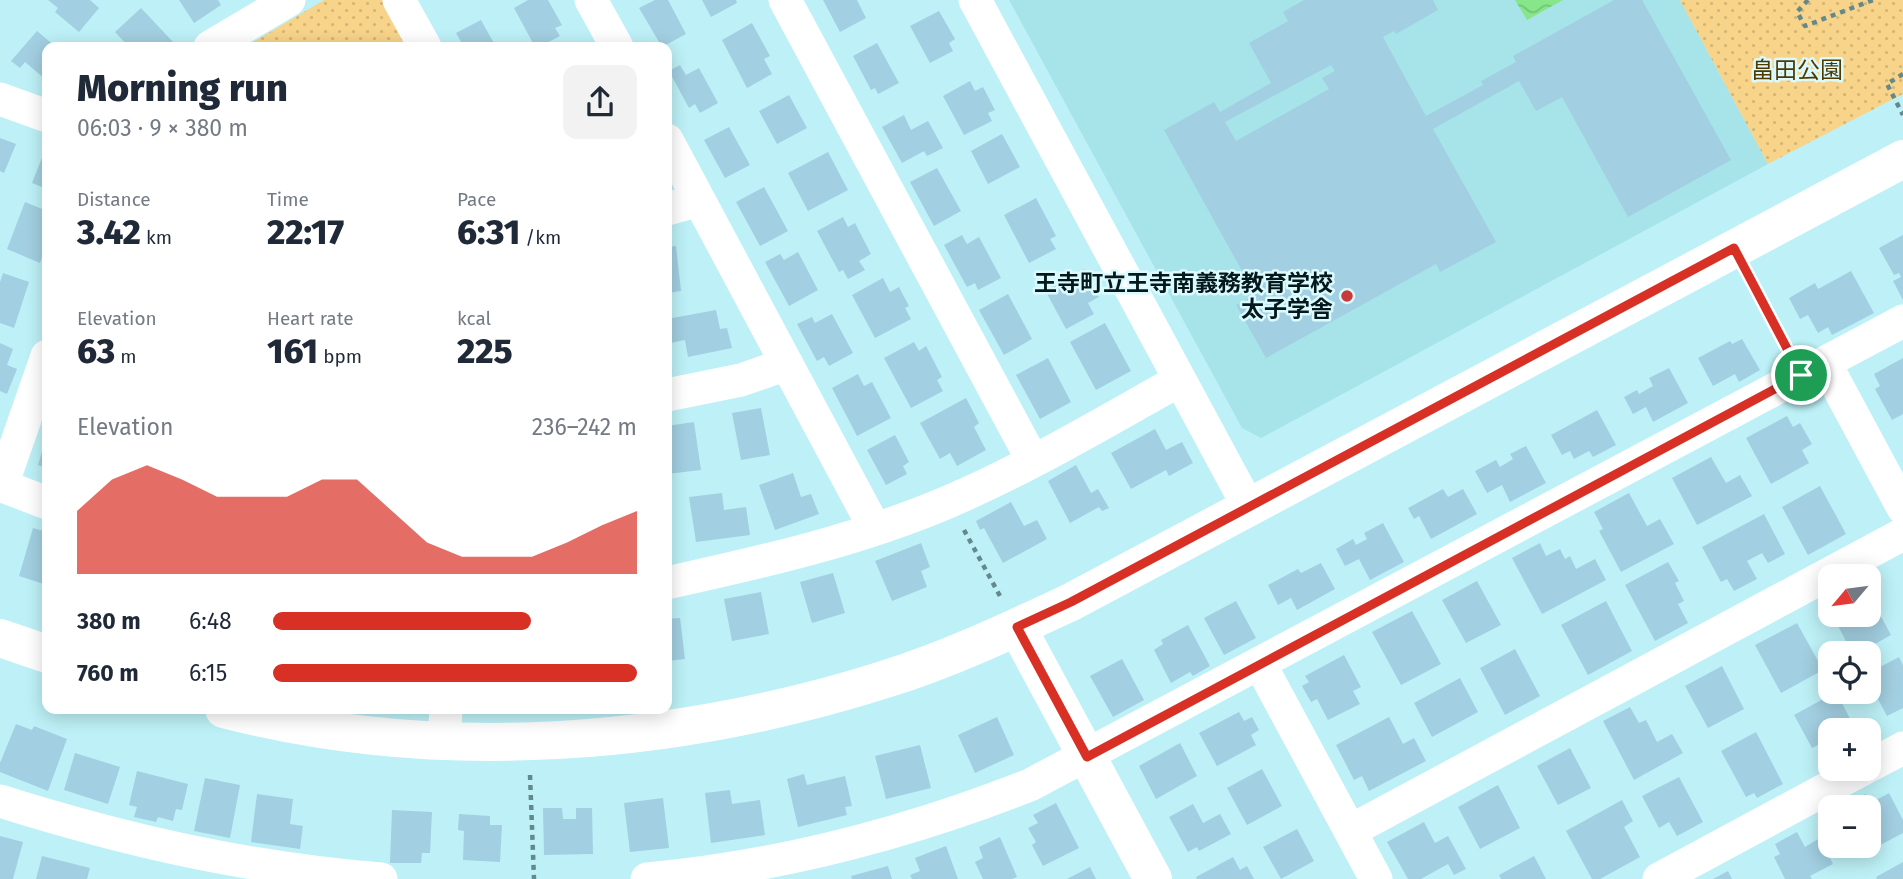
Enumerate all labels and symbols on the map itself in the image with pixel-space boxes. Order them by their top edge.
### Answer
park label: 畠田公園 [1751,56,1843,84]
place label: 王寺町立王寺南義務教育学校 太子学舎 [1034,269,1333,323]
marker: 王寺町立王寺南義務教育学校 太子学舎 [1339,288,1355,304]
pin [1771,345,1831,405]
north arrow [1818,564,1881,626]

